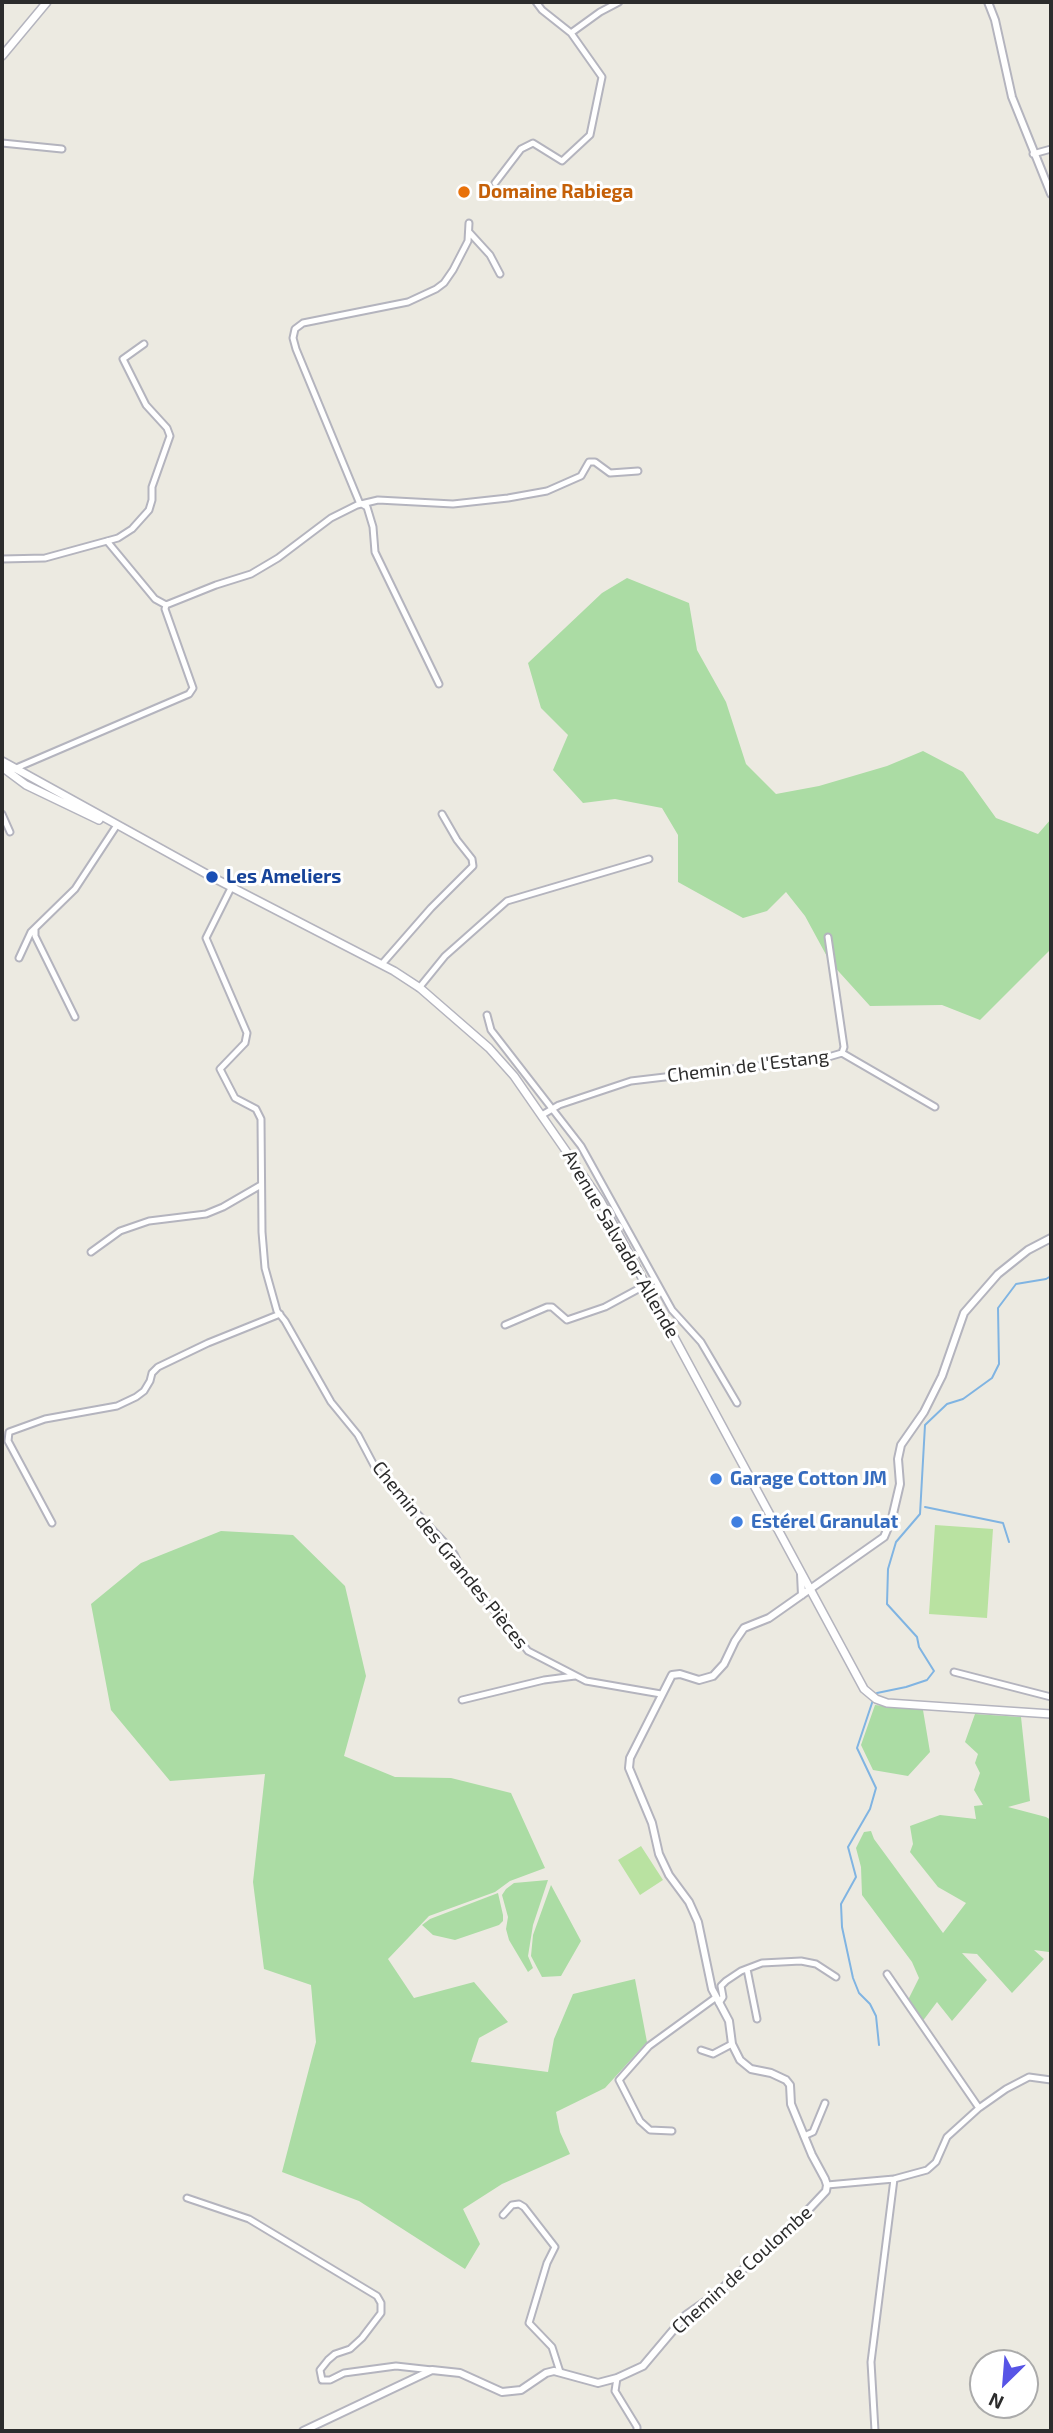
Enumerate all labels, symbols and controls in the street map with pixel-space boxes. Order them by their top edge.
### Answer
place label: Domaine Rabiega [478,181,633,203]
marker: Domaine Rabiega [456,184,472,200]
place label: Les Ameliers [226,866,341,888]
marker: Les Ameliers [204,869,220,885]
street label: Chemin de l'Estang [666,1045,830,1087]
street label: Avenue Salvador Allende [558,1146,684,1342]
street label: Chemin des Grandes Pièces [367,1457,533,1653]
place label: Garage Cotton JM [730,1468,887,1490]
marker: Garage Cotton JM [708,1471,724,1487]
place label: Estérel Granulat [751,1511,898,1533]
marker: Estérel Granulat [729,1514,745,1530]
street label: Chemin de Coulombe [667,2201,817,2339]
north arrow [969,2349,1039,2419]
text: N [985,2388,1007,2415]

